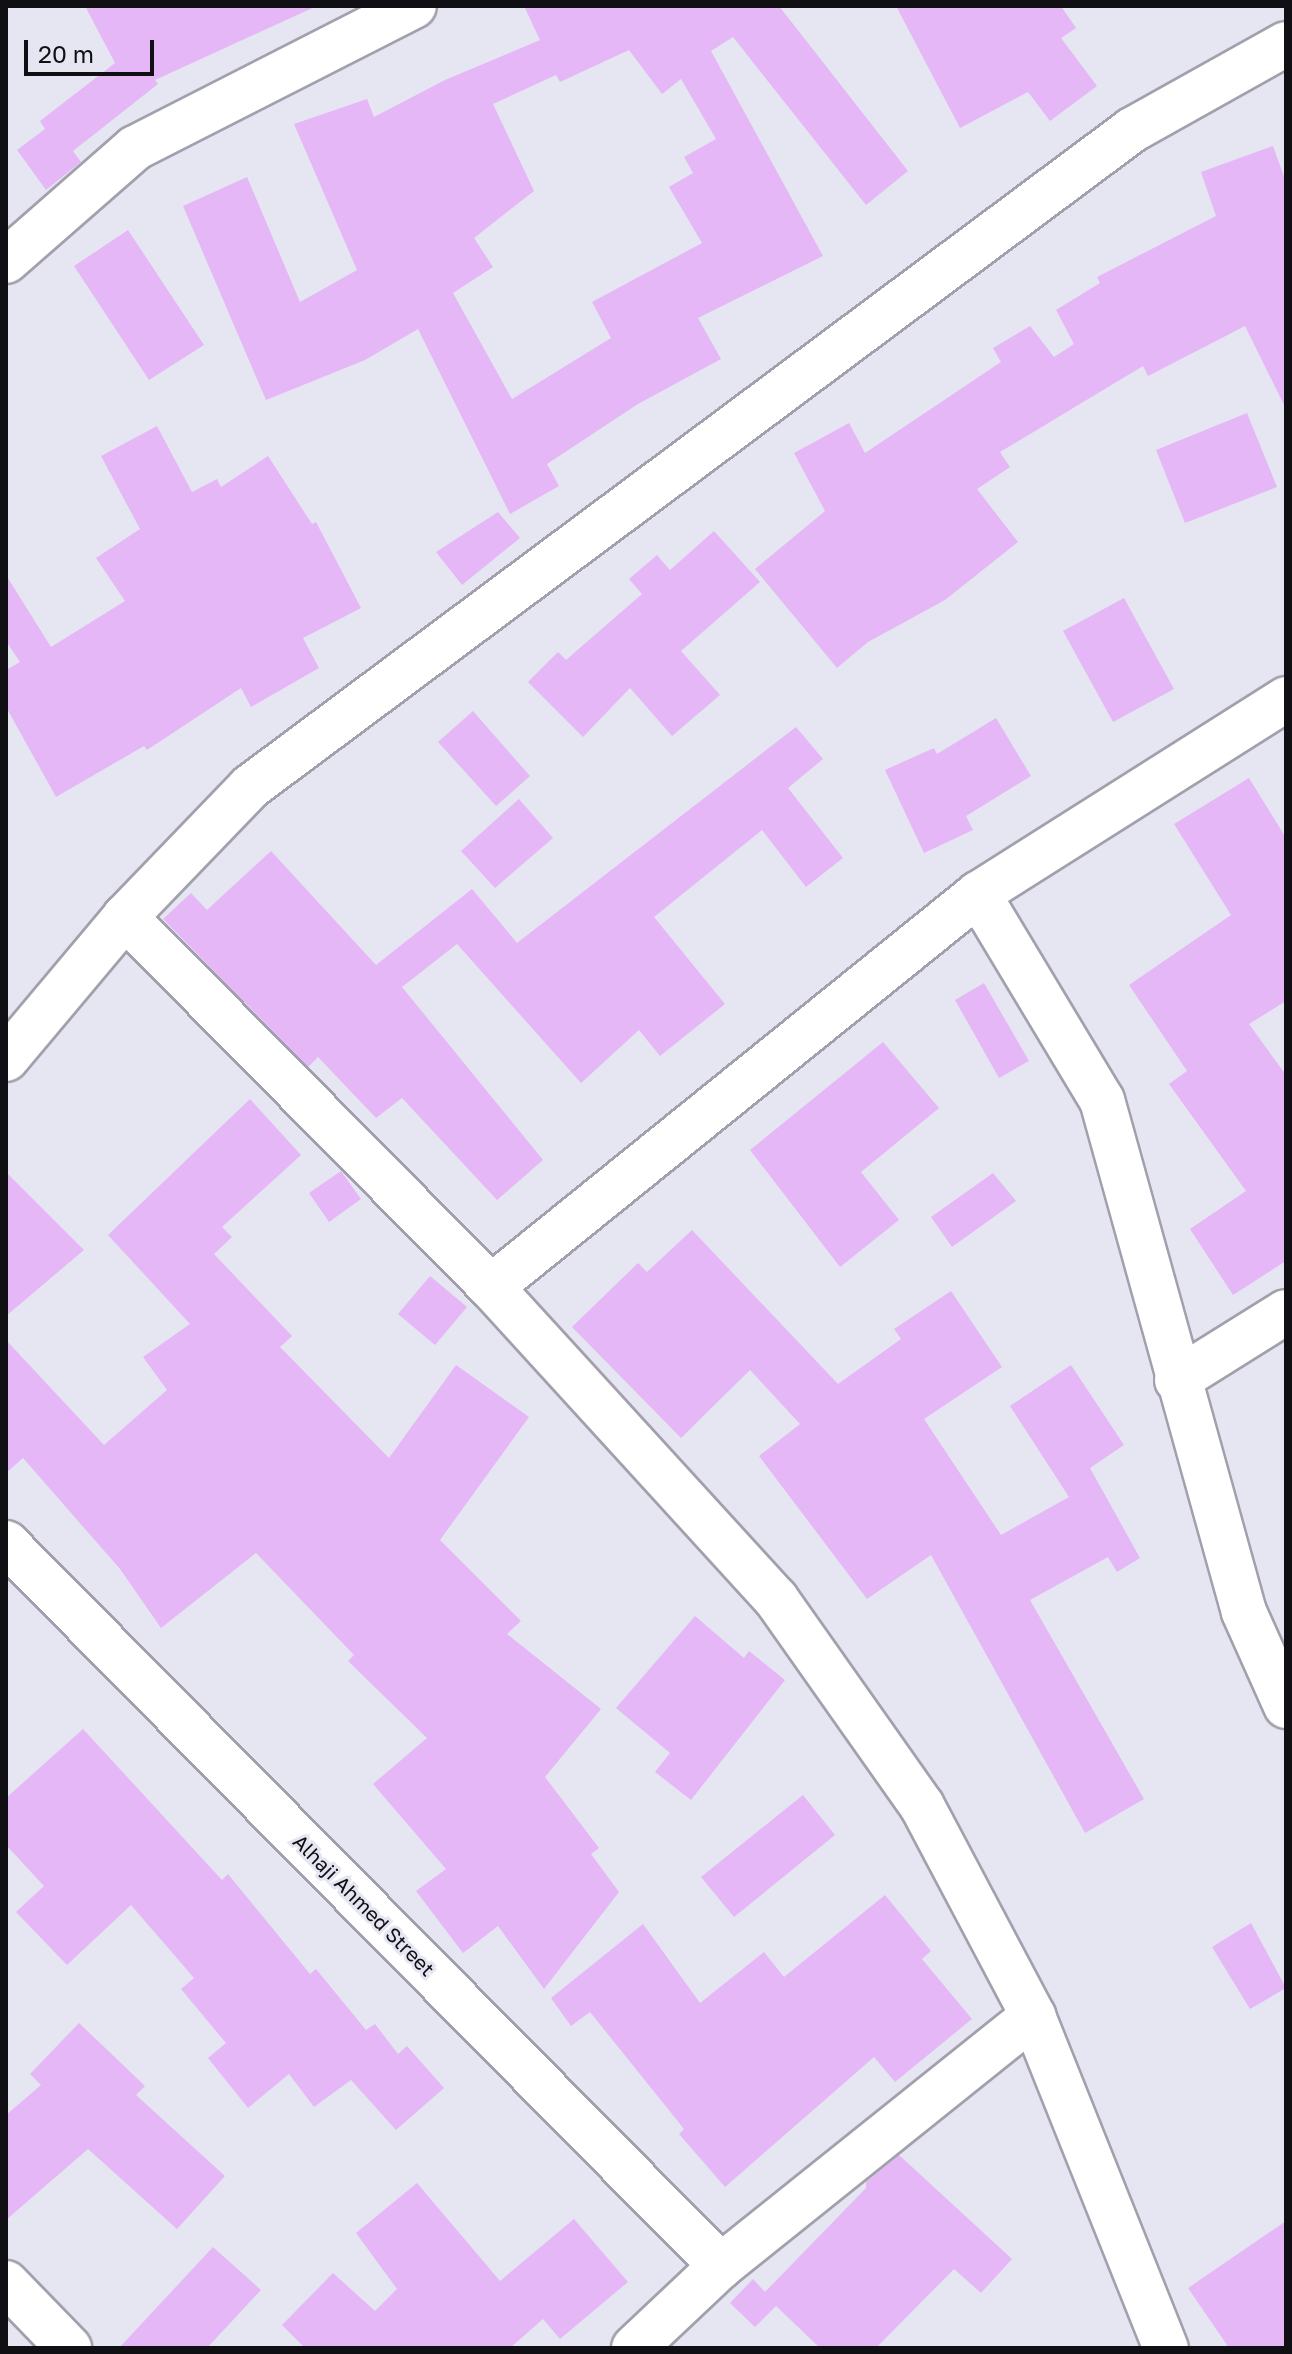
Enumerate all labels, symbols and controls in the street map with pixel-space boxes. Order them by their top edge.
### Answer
scale bar [28,24,158,74]
text: 20 m [38,39,94,68]
street label: Alhaji Ahmed Street [288,1829,440,1981]

